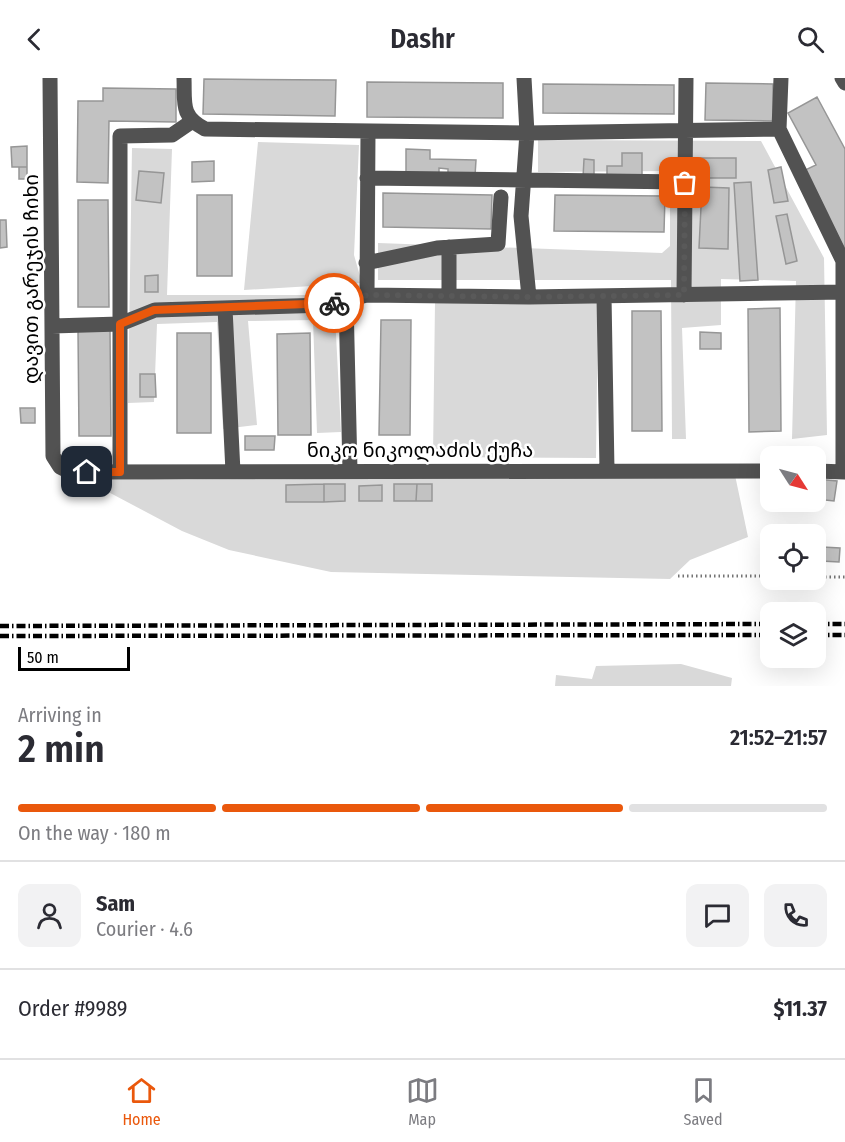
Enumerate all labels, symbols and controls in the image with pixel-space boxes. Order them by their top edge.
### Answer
icon: back [18,23,51,56]
text: Dashr [390,23,455,55]
icon: search [794,23,827,56]
pin [659,157,710,208]
icon: bag [668,166,701,199]
street label: დავით გარეჯის ჩიხი [19,174,44,384]
courier [304,273,364,333]
icon: bike [318,287,351,320]
street label: ნიკო ნიკოლაძის ქუჩა [307,438,533,463]
pin [61,446,112,497]
north arrow [760,446,826,512]
map controls [760,446,826,668]
icon: home [70,455,103,488]
button: locate [760,524,826,590]
button: layers [760,602,826,668]
scale bar [18,644,130,672]
text: 50 m [27,648,59,667]
text: Arriving in [18,703,102,727]
text: 21:52–21:57 [730,724,827,751]
text: 2 min [18,726,105,772]
text: On the way · 180 m [18,821,171,845]
button: person [18,884,81,947]
button: chat [686,884,749,947]
button: phone [764,884,827,947]
text: Sam [96,890,135,917]
text: Courier · 4.6 [96,917,193,941]
text: Order #9989 [18,995,128,1022]
text: $11.37 [774,995,827,1022]
tab: Home [122,1074,161,1129]
tab: Map [406,1074,439,1129]
tab: Saved [683,1074,723,1129]

